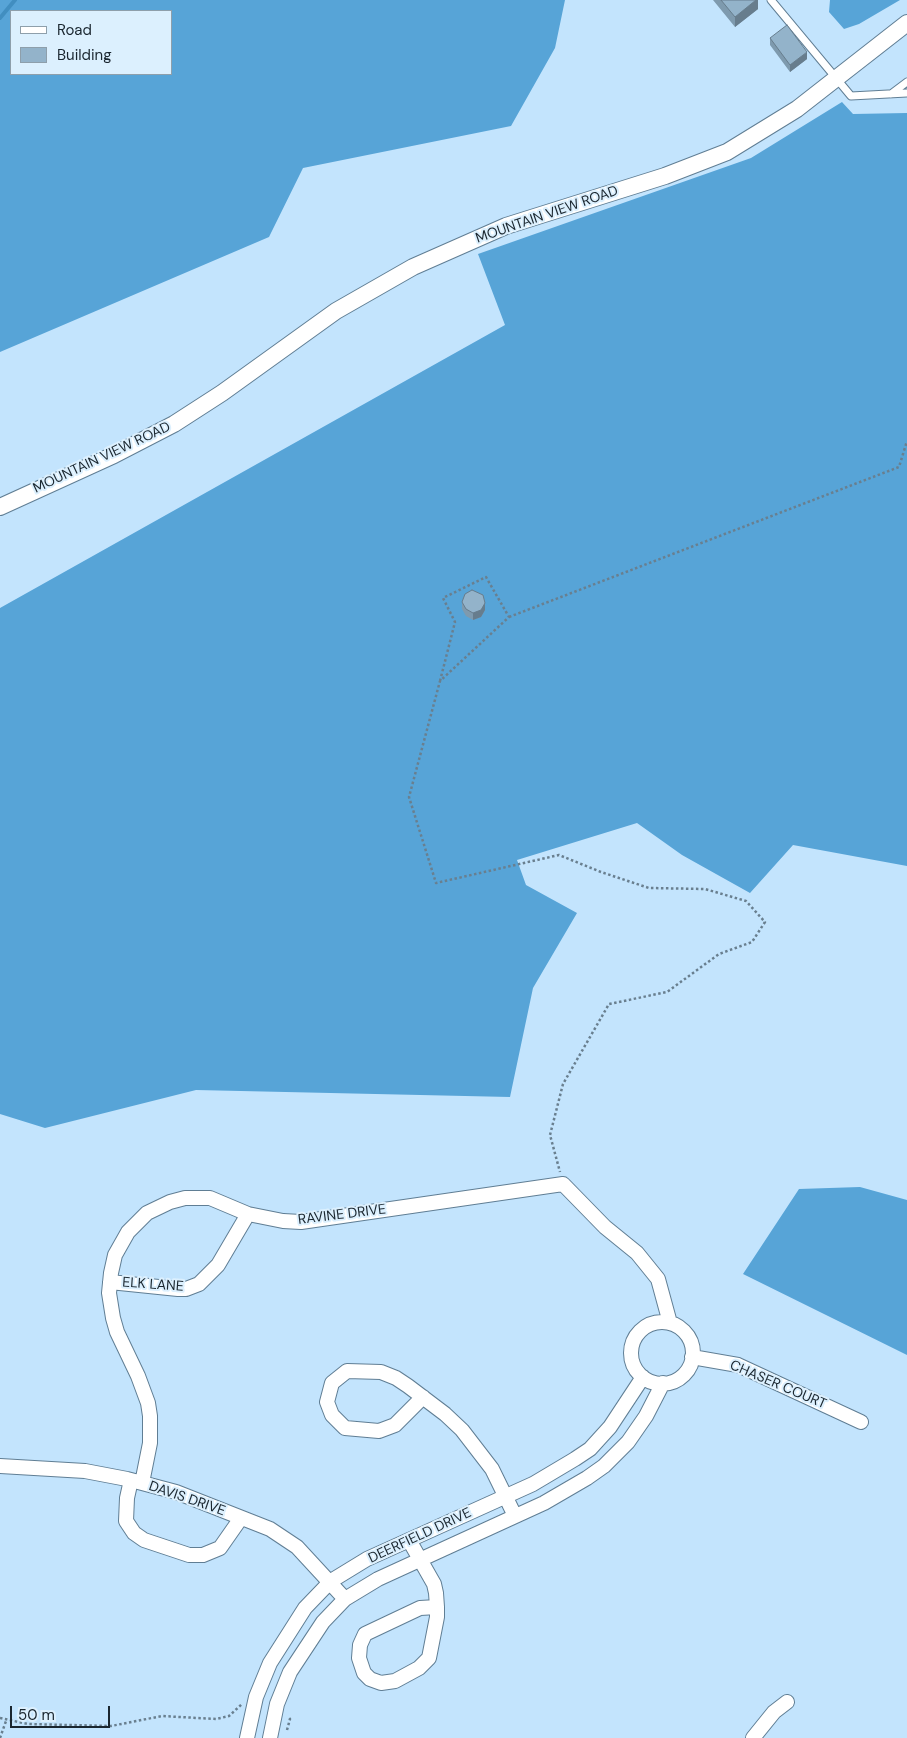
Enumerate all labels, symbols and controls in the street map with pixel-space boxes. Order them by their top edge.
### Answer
legend [10,10,172,75]
text: Road [57,20,92,40]
text: Building [57,45,112,65]
street label: MOUNTAIN VIEW ROAD [474,183,620,247]
street label: MOUNTAIN VIEW ROAD [31,419,173,497]
street label: RAVINE DRIVE [297,1201,387,1229]
street label: ELK LANE [122,1274,184,1296]
street label: CHASER COURT [727,1357,829,1413]
street label: DAVIS DRIVE [147,1478,227,1520]
street label: DEERFIELD DRIVE [366,1505,474,1567]
scale bar [12,1696,112,1728]
text: 50 m [18,1705,55,1725]

